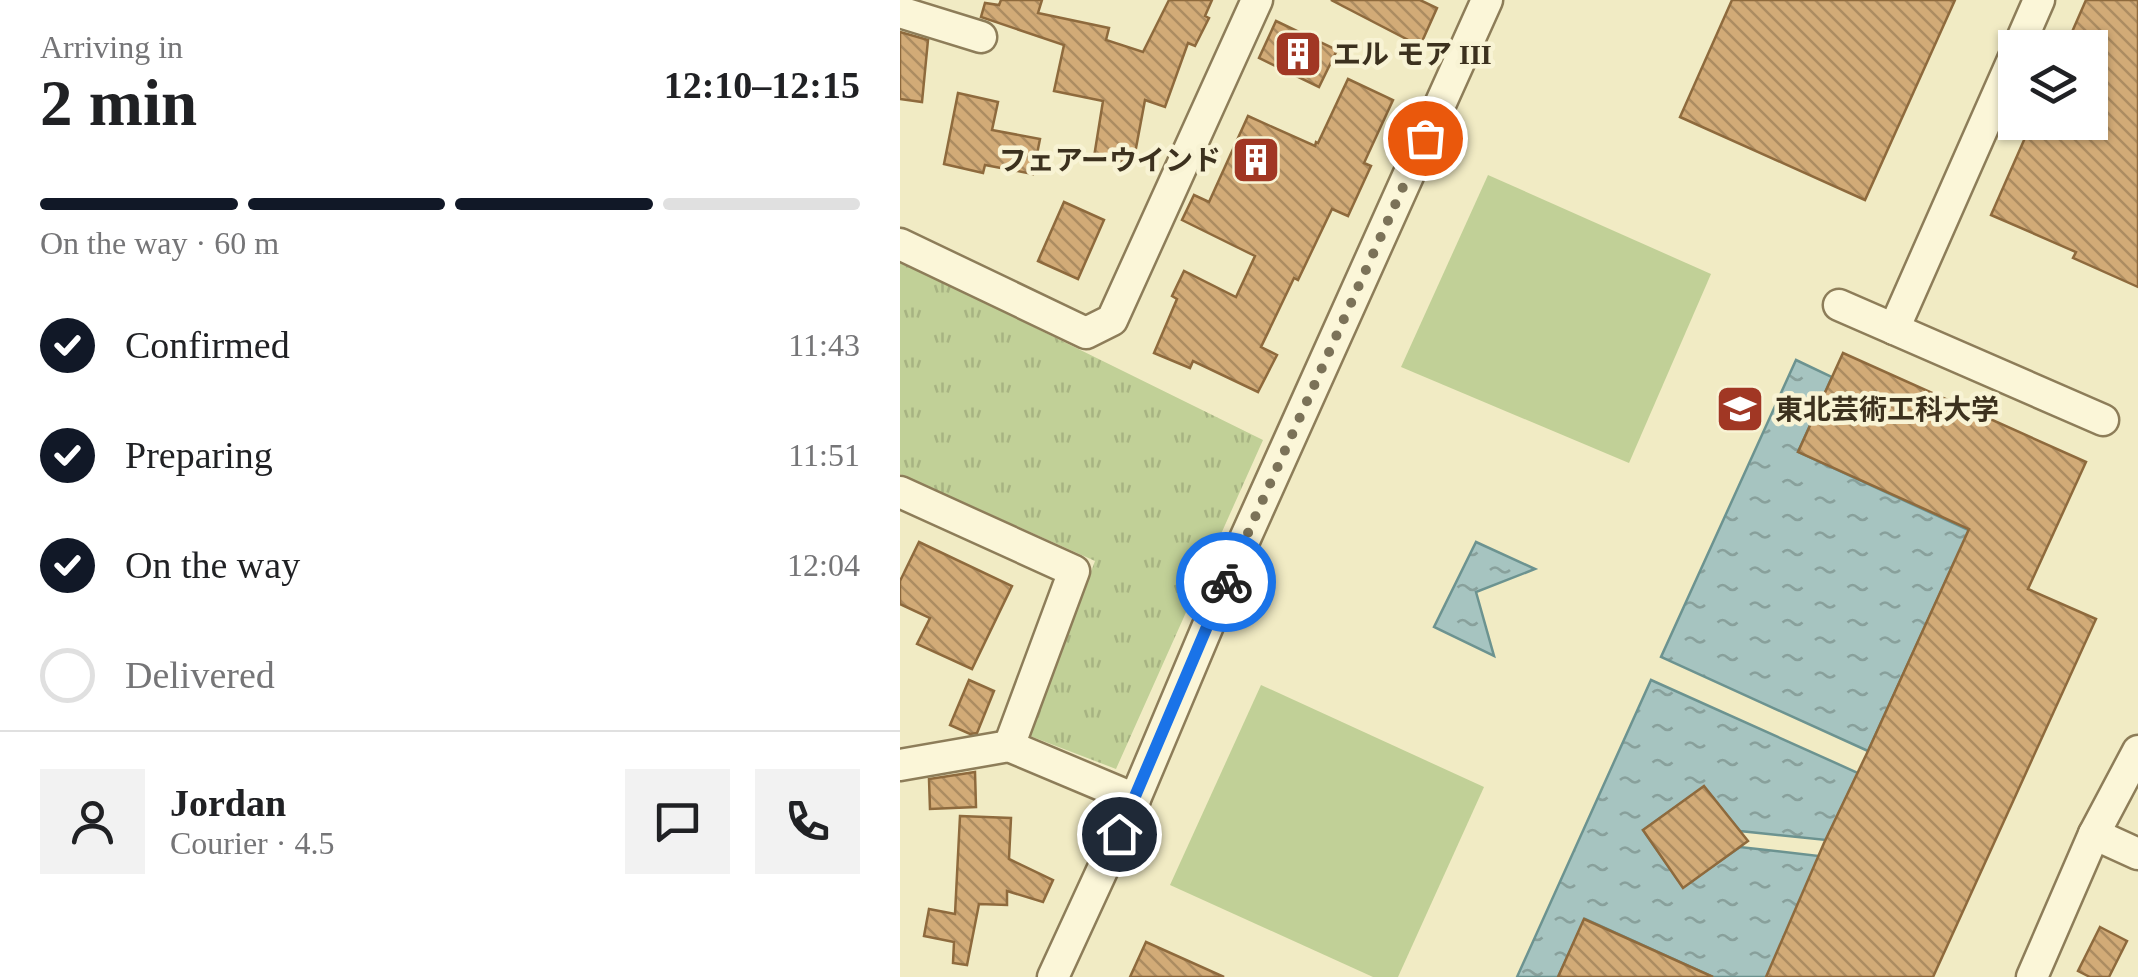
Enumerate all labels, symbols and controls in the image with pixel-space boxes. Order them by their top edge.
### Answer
building icon: エル モア III [1272,28,1324,80]
text: Arriving in [40,29,183,65]
map controls [1998,30,2108,140]
button: layers [1998,30,2108,140]
place label: エル モア III [1333,39,1492,70]
text: 12:10–12:15 [664,64,860,106]
text: 2 min [40,67,197,139]
pin [1383,96,1468,181]
icon: bag [1398,111,1453,166]
building icon: フェアーウインド [1230,134,1282,186]
place label: フェアーウインド [999,145,1221,176]
text: On the way · 60 m [40,225,279,261]
icon: check [40,318,95,373]
text: Confirmed [125,324,290,366]
text: 11:43 [788,327,860,363]
school or university icon: 東北芸術工科大学 [1714,383,1766,435]
place label: 東北芸術工科大学 [1775,394,1999,425]
icon: check [40,428,95,483]
text: Preparing [125,434,273,476]
text: 11:51 [788,437,860,473]
courier [1176,532,1276,632]
icon: check [40,538,95,593]
text: On the way [125,544,300,586]
text: 12:04 [787,547,860,583]
icon: bike [1199,555,1254,610]
text: Delivered [125,654,275,696]
button: person [40,769,145,874]
button: chat [625,769,730,874]
button: phone [755,769,860,874]
text: Jordan [170,782,286,824]
pin [1077,792,1162,877]
icon: home [1092,807,1147,862]
text: Courier · 4.5 [170,825,334,861]

